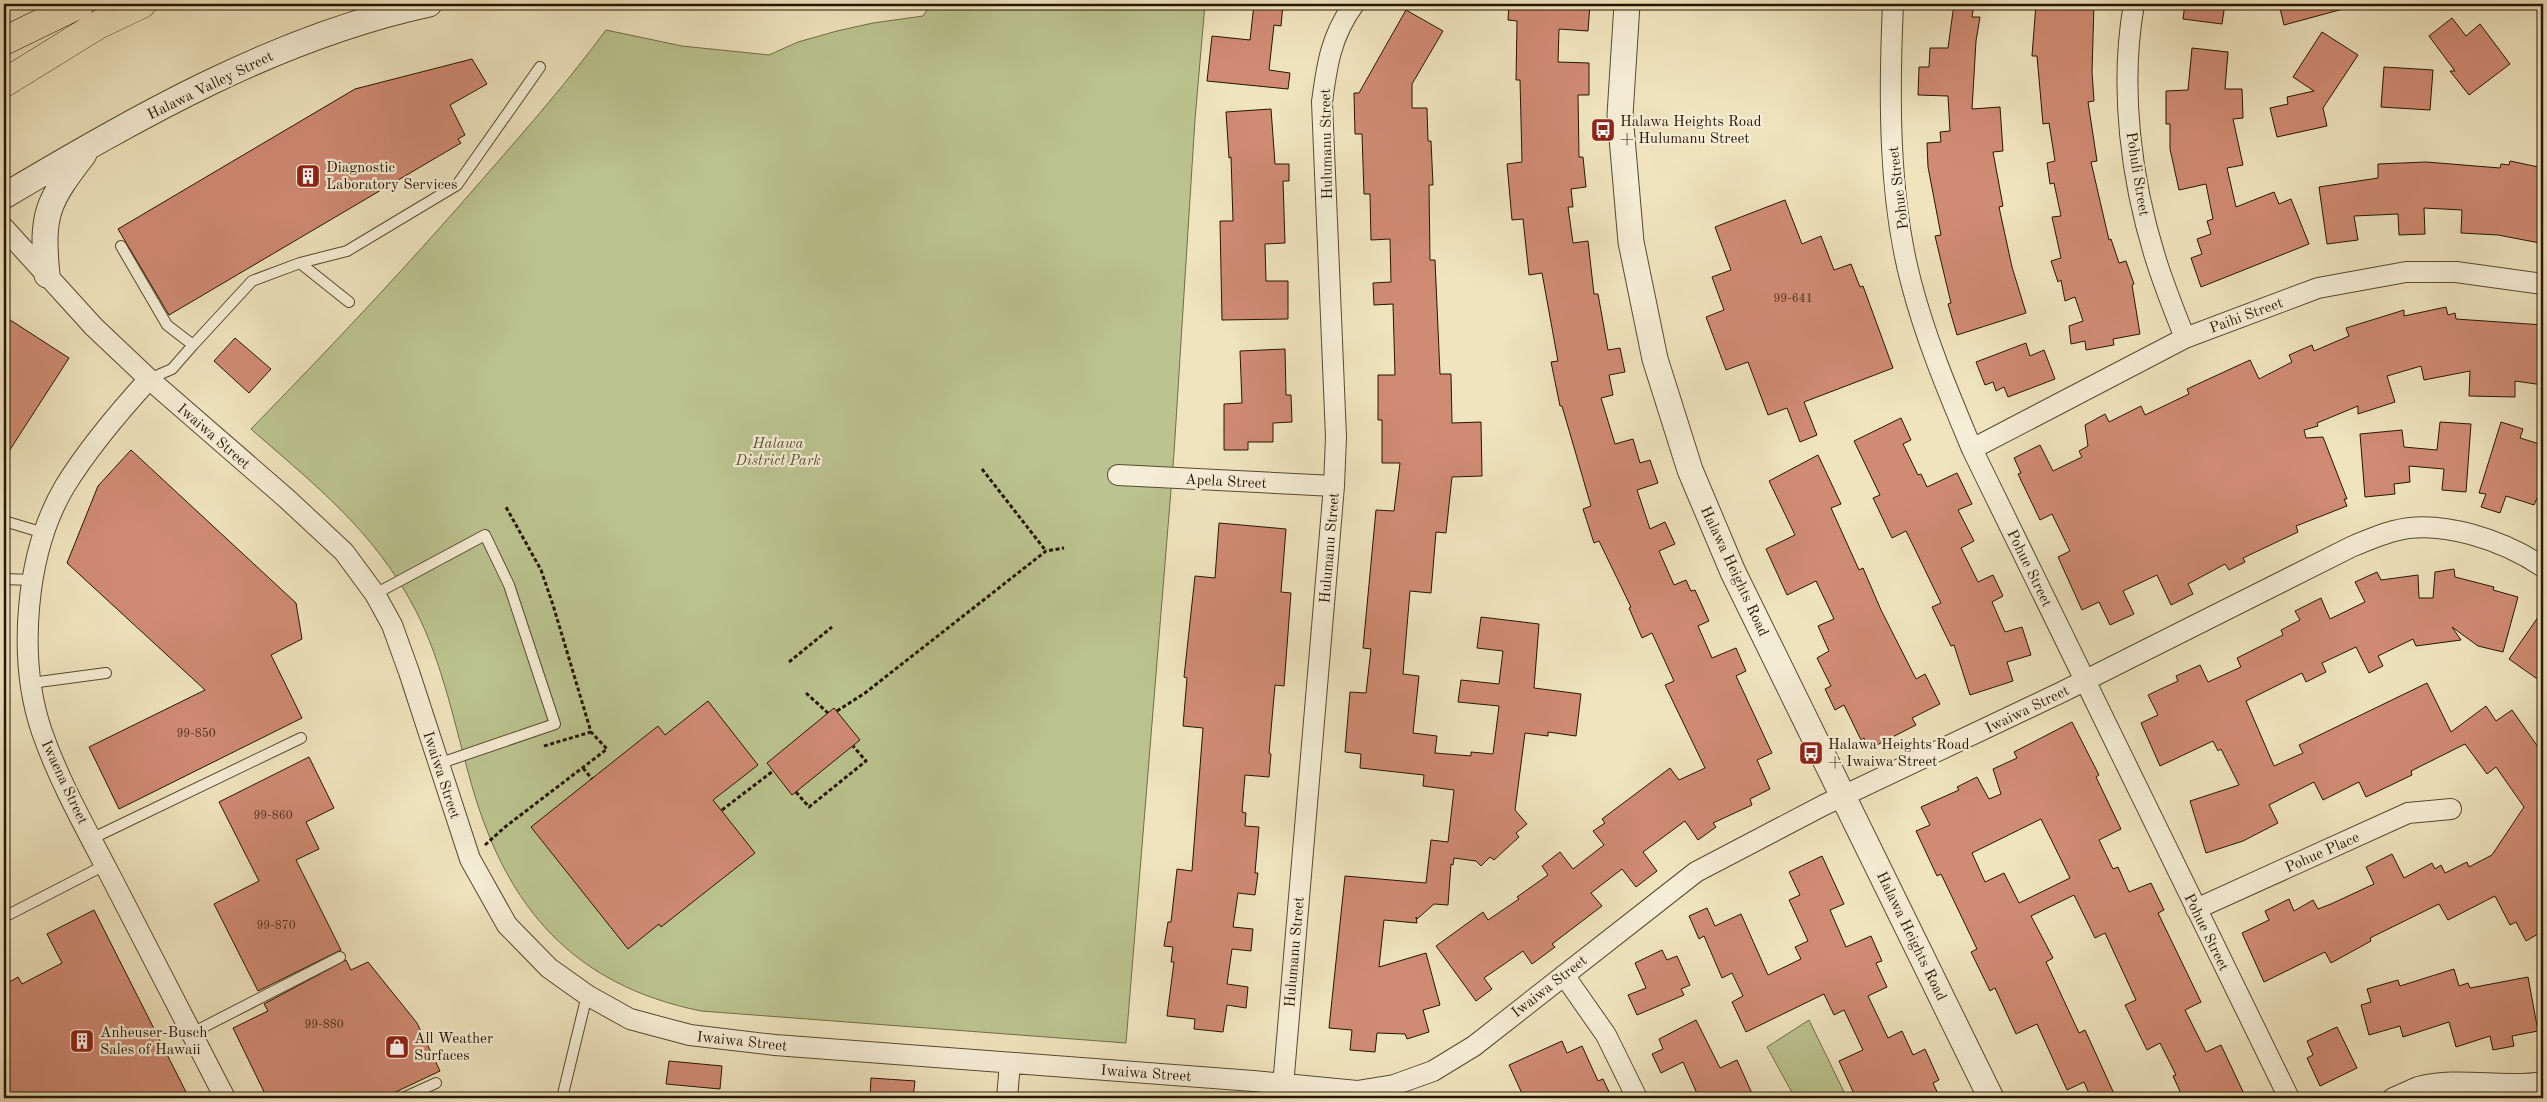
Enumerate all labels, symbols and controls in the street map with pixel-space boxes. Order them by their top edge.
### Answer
street label: Halawa Valley Street [145,49,276,123]
street label: Hulumanu Street [1319,88,1336,200]
place label: Halawa Heights Road + Hulumanu Street [1620,115,1762,147]
bus stop icon: Halawa Heights Road + Hulumanu Street [1590,117,1616,143]
street label: Pohuli Street [2122,131,2151,217]
street label: Pohue Street [1887,145,1912,230]
place label: Diagnostic Laboratory Services [326,161,457,193]
building icon: Diagnostic Laboratory Services [295,163,321,189]
house number: 99-641 [1773,293,1813,305]
street label: Paihi Street [2208,296,2285,337]
street label: Iwaiwa Street [174,402,252,473]
park label: Halawa District Park [734,437,821,469]
street label: Apela Street [1185,473,1267,492]
street label: Hulumanu Street [1318,492,1343,604]
street label: Halawa Heights Road [1697,504,1770,639]
street label: Pohue Street [2004,528,2054,610]
street label: Iwaiwa Street [1983,684,2072,737]
house number: 99-850 [176,727,216,740]
street label: Iwaiwa Street [419,730,462,821]
street label: Iwaena Street [38,738,90,827]
place label: Halawa Heights Road + Iwaiwa Street [1828,738,1970,770]
bus stop icon: Halawa Heights Road + Iwaiwa Street [1798,740,1824,766]
house number: 99-860 [253,810,293,822]
street label: Pohue Place [2283,830,2362,876]
street label: Halawa Heights Road [1873,870,1948,1004]
street label: Pohue Street [2181,892,2231,974]
street label: Hulumanu Street [1283,896,1308,1008]
house number: 99-870 [256,920,296,932]
street label: Iwaiwa Street [1509,953,1590,1021]
house number: 99-880 [304,1019,344,1031]
place label: Anheuser-Busch Sales of Hawaii [100,1026,207,1058]
building icon: Anheuser-Busch Sales of Hawaii [69,1028,95,1054]
street label: Iwaiwa Street [696,1030,788,1055]
place label: All Weather Surfaces [414,1032,493,1064]
shop icon: All Weather Surfaces [384,1034,410,1060]
street label: Iwaiwa Street [1100,1064,1192,1085]

